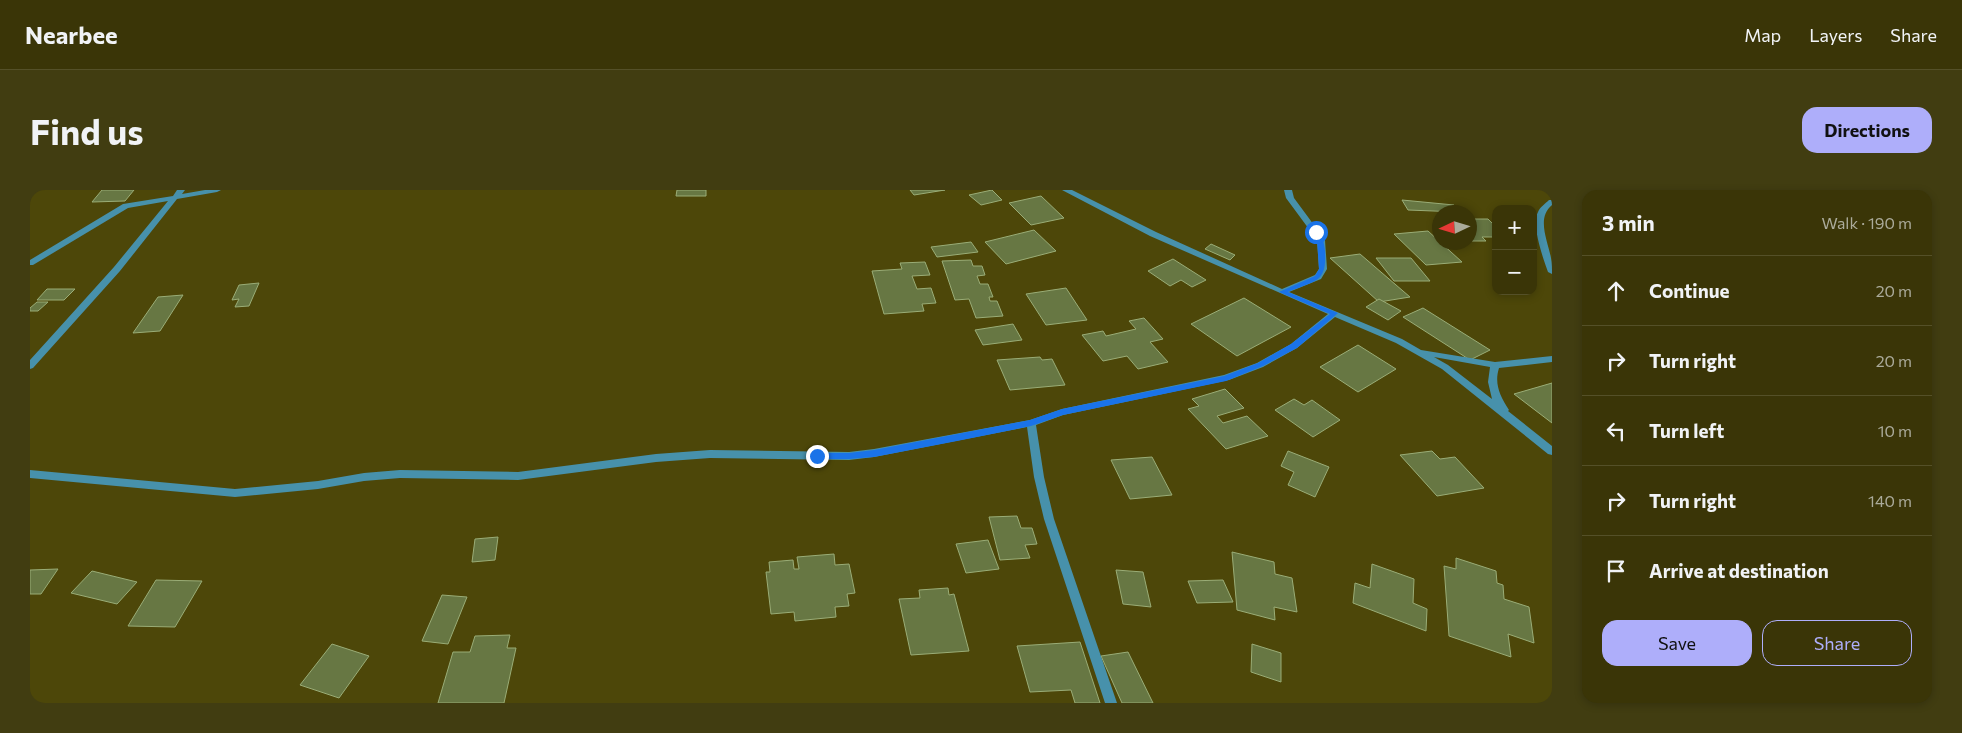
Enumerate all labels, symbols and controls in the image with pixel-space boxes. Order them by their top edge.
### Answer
text: Nearbee [25,20,118,49]
text: Map [1744,24,1781,46]
text: Layers [1809,24,1862,46]
text: Share [1890,24,1937,46]
button: Directions [1802,107,1932,153]
text: Find us [30,109,144,152]
north arrow [1432,205,1477,250]
map controls [1492,205,1537,295]
button: + [1492,205,1537,250]
text: 3 min [1602,210,1655,235]
text: Walk · 190 m [1822,213,1912,232]
route start [1305,221,1328,244]
button: − [1492,250,1537,295]
icon: ahead [1602,277,1630,305]
text: Continue [1649,279,1729,302]
text: 20 m [1876,281,1912,300]
icon: right [1602,347,1630,375]
text: Turn right [1649,349,1736,372]
text: 20 m [1876,351,1912,370]
icon: left [1602,417,1630,445]
text: Turn left [1649,419,1724,442]
text: 10 m [1878,421,1912,440]
route end [806,445,829,468]
icon: right [1602,487,1630,515]
text: Turn right [1649,489,1736,512]
text: 140 m [1868,491,1912,510]
icon: arrive [1602,557,1630,585]
text: Arrive at destination [1649,559,1829,582]
button: Save [1602,620,1752,666]
button: Share [1762,620,1912,666]

